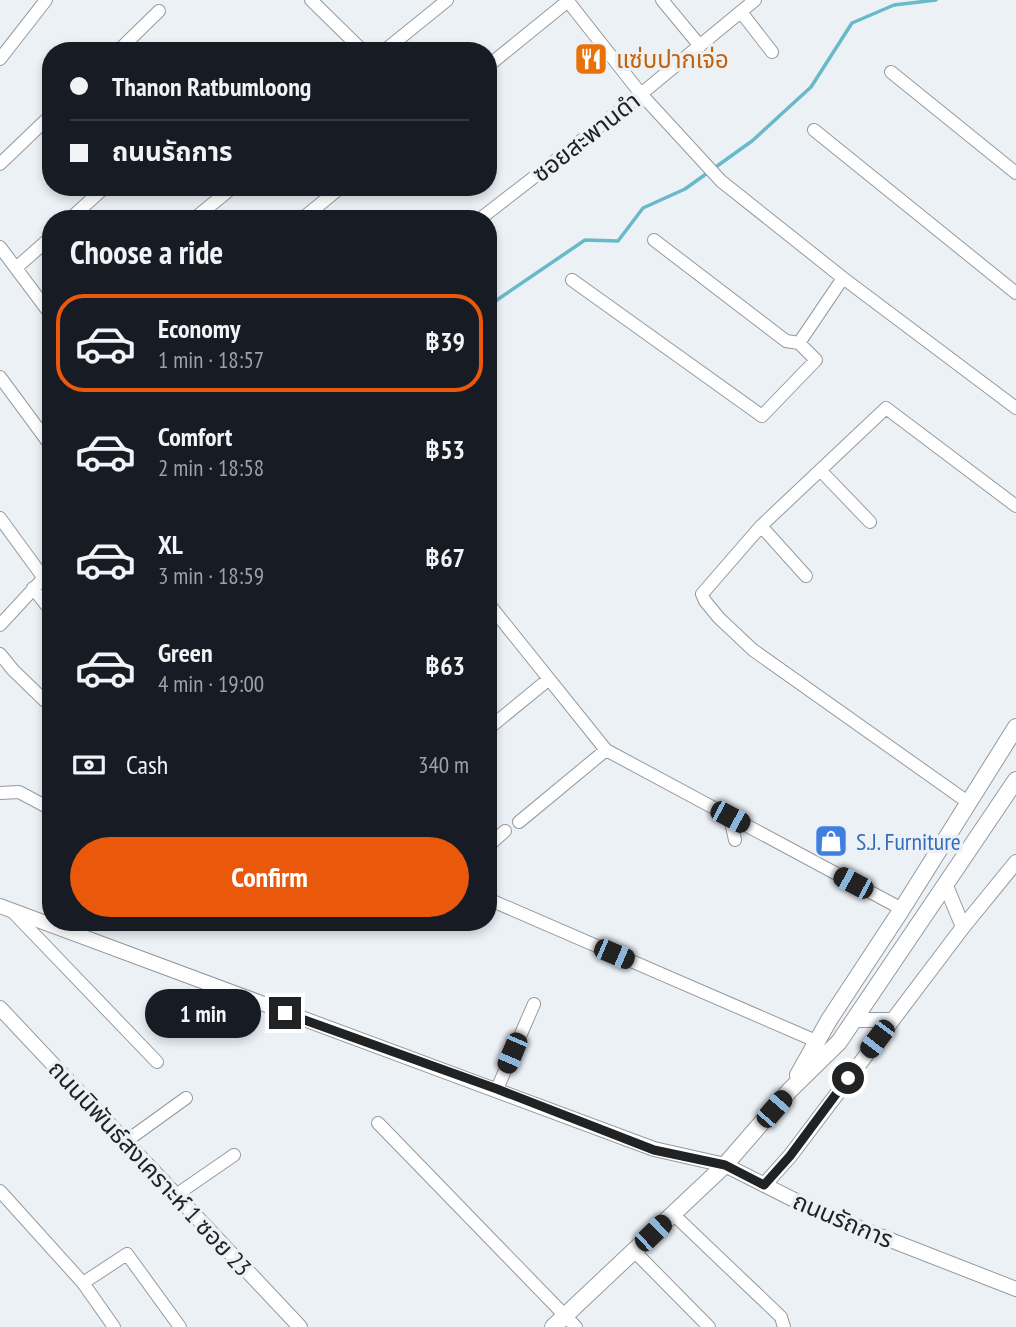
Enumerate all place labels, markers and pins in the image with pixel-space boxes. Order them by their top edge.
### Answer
restaurant icon: แซ่บปากเจ่อ [572,40,610,78]
place label: แซ่บปากเจ่อ [616,44,729,75]
shop icon: S.J. Furniture [812,822,850,860]
place label: S.J. Furniture [856,826,961,857]

